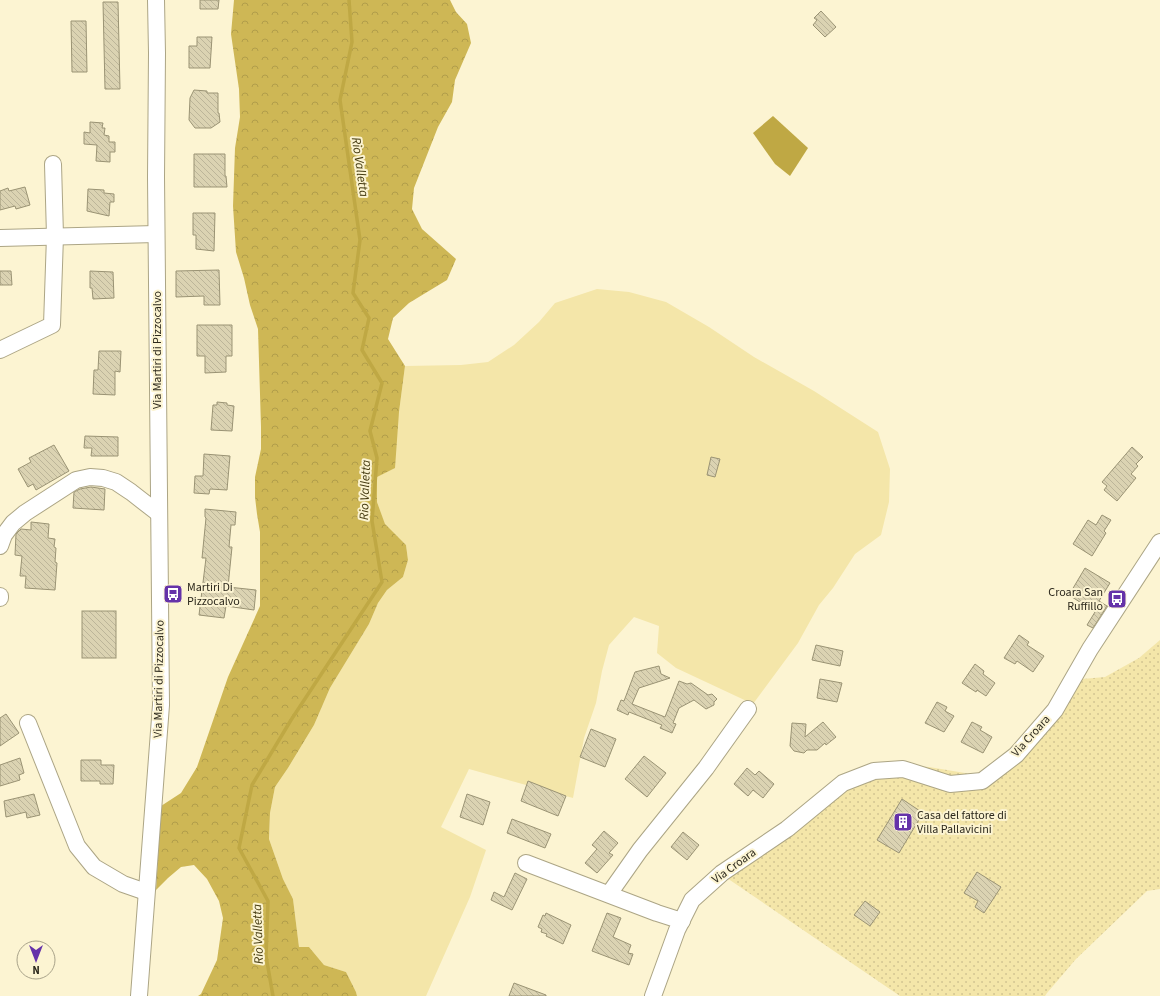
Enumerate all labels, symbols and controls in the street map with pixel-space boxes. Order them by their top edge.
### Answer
water label: Rio Valletta [347,136,373,198]
street label: Via Martiri di Pizzocalvo [149,291,166,409]
water label: Rio Valletta [355,460,375,520]
place label: Martiri Di Pizzocalvo [187,579,240,610]
bus stop icon: Martiri Di Pizzocalvo [162,583,184,605]
place label: Croara San Ruffillo [1048,584,1103,615]
bus stop icon: Croara San Ruffillo [1106,588,1128,610]
street label: Via Martiri di Pizzocalvo [149,620,169,738]
street label: Via Croara [1008,711,1054,761]
place label: Casa del fattore di Villa Pallavicini [917,807,1007,838]
building icon: Casa del fattore di Villa Pallavicini [892,811,914,833]
street label: Via Croara [708,844,760,888]
water label: Rio Valletta [248,904,268,964]
north arrow [16,940,56,980]
text: N [32,962,40,977]

